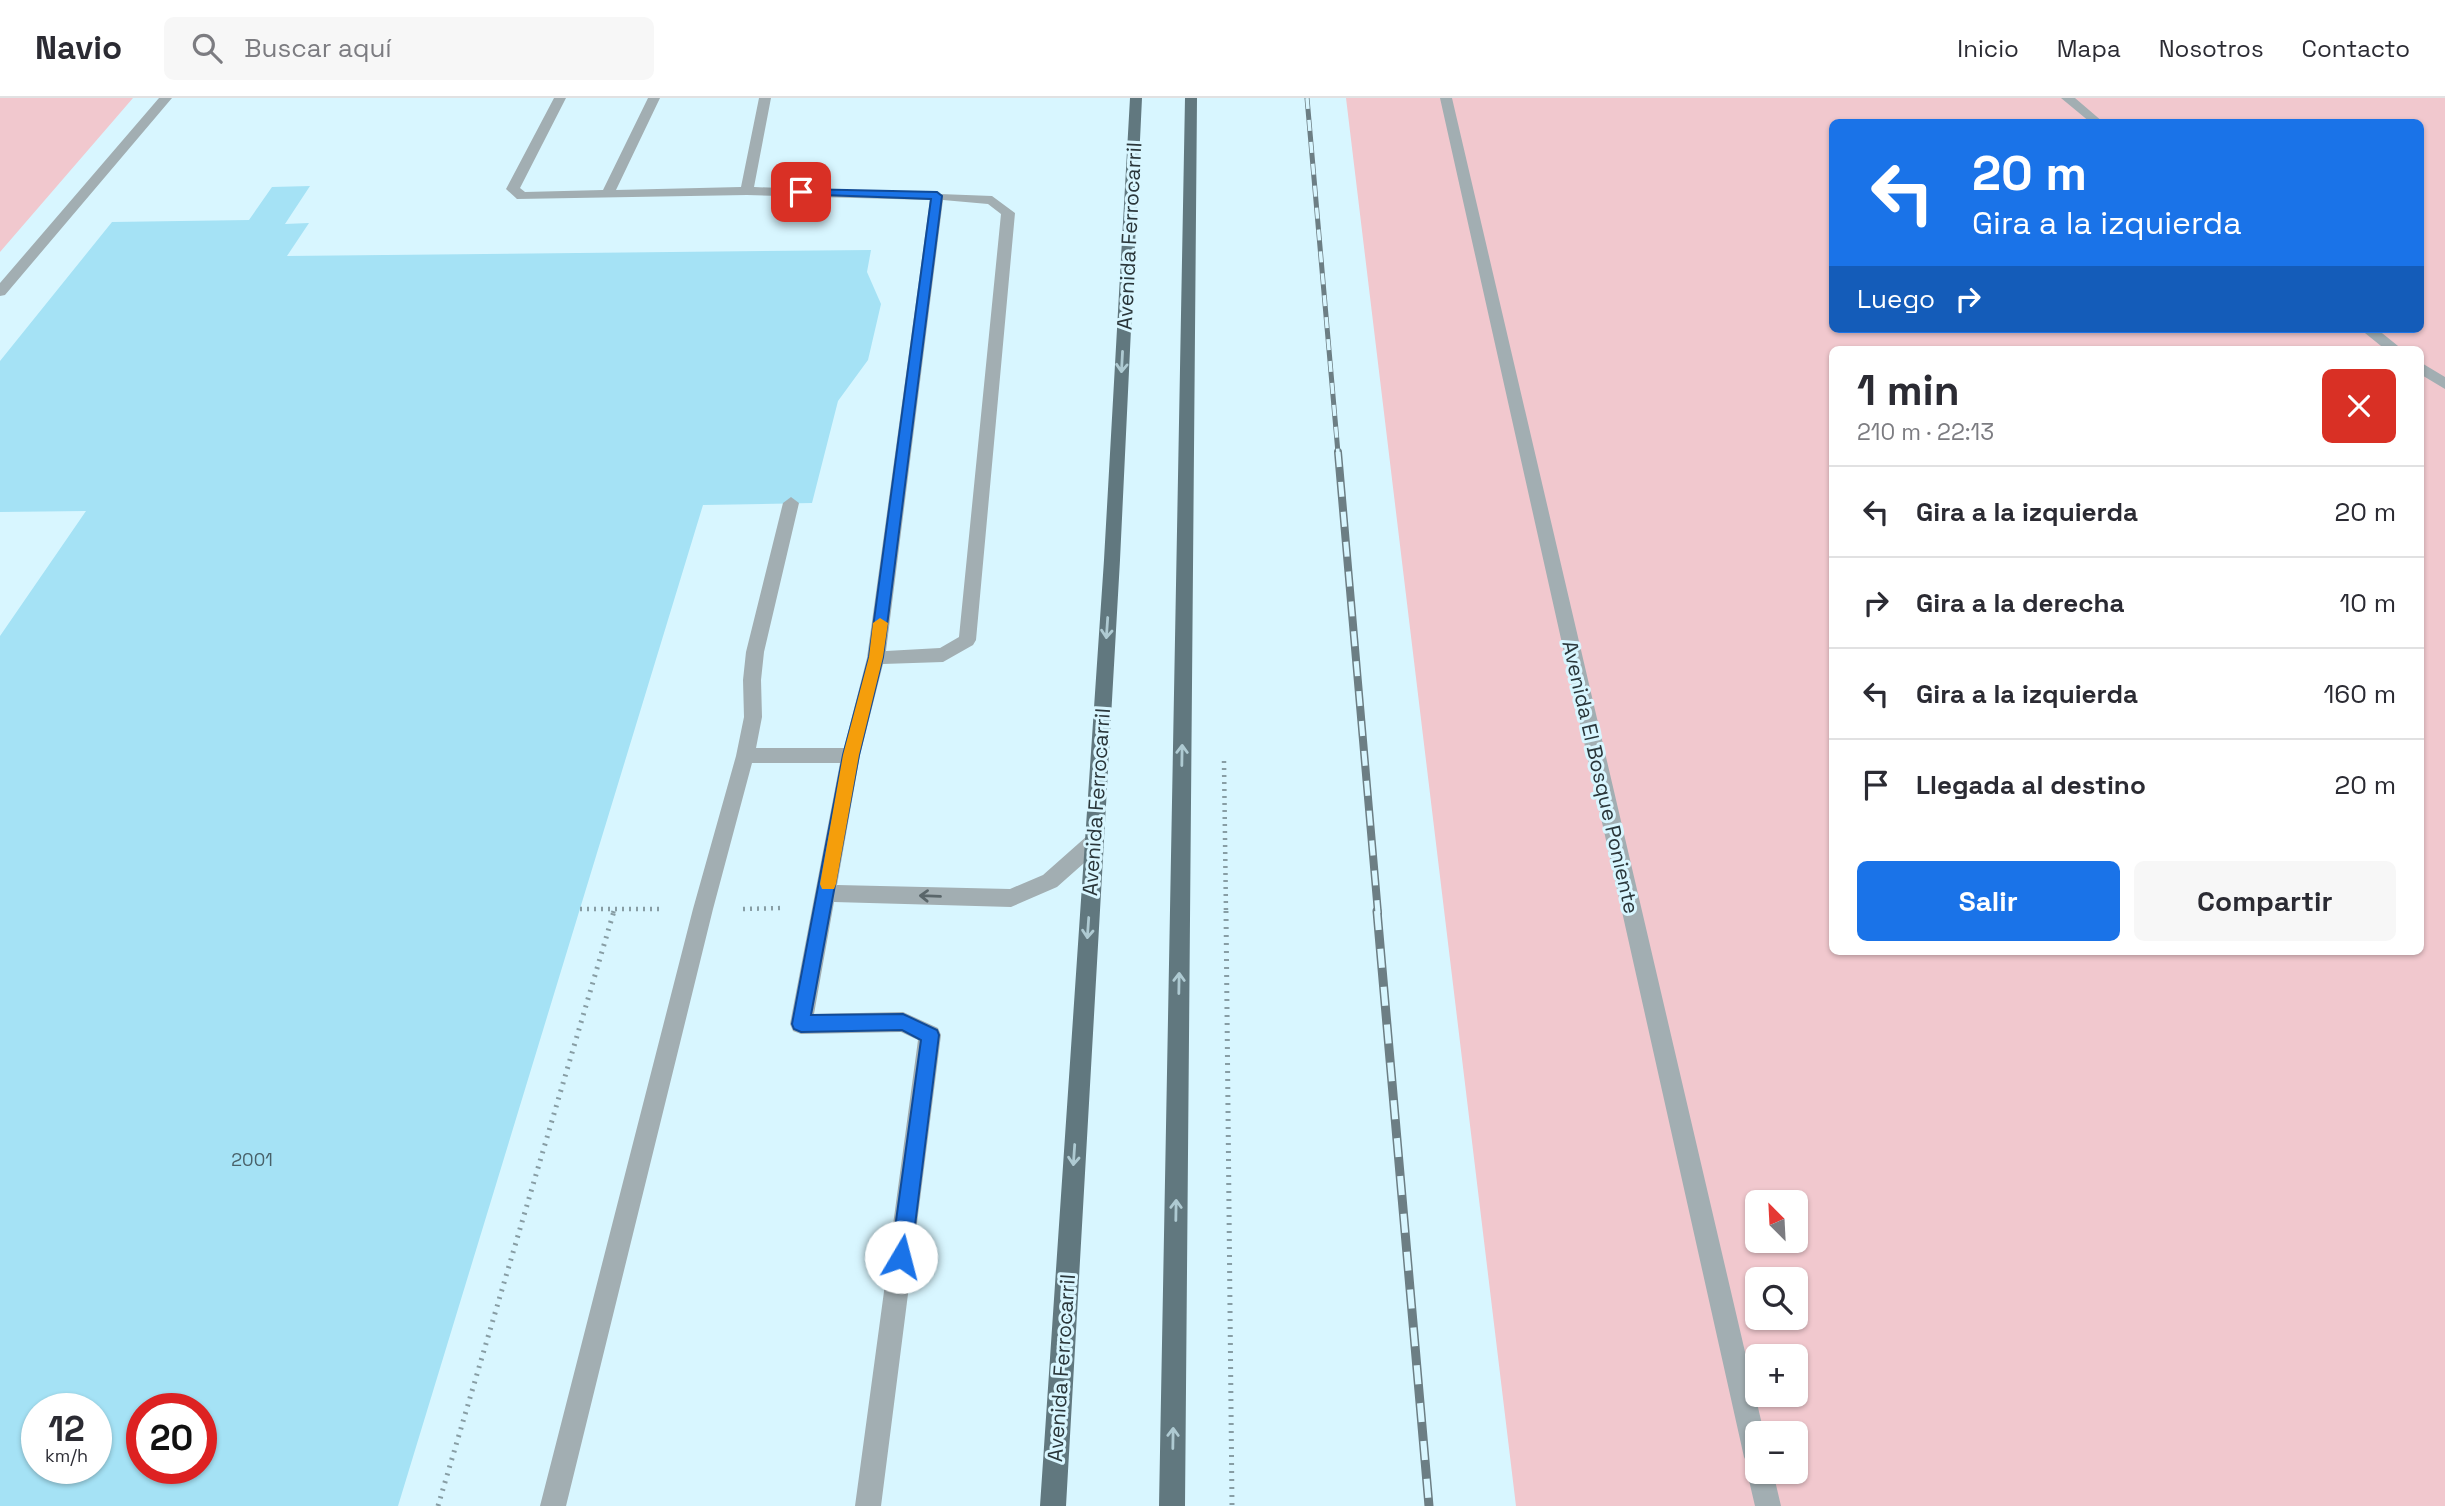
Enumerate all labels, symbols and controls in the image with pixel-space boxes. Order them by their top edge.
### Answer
search box [164,17,654,80]
text: Navio [35,27,122,69]
icon: search [188,29,226,67]
text: Buscar aquí [244,31,392,65]
text: Inicio [1957,33,2019,64]
text: Mapa [2057,33,2121,64]
text: Nosotros [2159,33,2264,64]
text: Contacto [2302,33,2410,64]
street label: Avenida Ferrocarril [1111,141,1147,331]
text: 20 m [1972,142,2087,204]
icon: left [1857,147,1948,238]
pin [771,162,831,222]
icon: arrive [782,173,820,211]
text: Gira a la izquierda [1972,203,2242,243]
icon: right [1949,280,1987,318]
text: Luego [1857,282,1935,316]
one-way arrow [1115,350,1128,373]
text: 1 min [1857,364,1960,417]
button: close [2322,369,2396,443]
text: 210 m · 22:13 [1857,417,1994,447]
icon: left [1857,493,1895,531]
text: Gira a la izquierda [1916,495,2138,529]
text: 20 m [2335,495,2396,529]
icon: right [1857,584,1895,622]
text: Gira a la derecha [1916,586,2125,620]
text: 10 m [2339,586,2396,620]
one-way arrow [1100,616,1113,638]
street label: Avenida El Bosque Poniente [1556,638,1646,916]
icon: left [1857,675,1895,713]
text: Gira a la izquierda [1916,677,2138,711]
text: 160 m [2324,677,2396,711]
street label: Avenida Ferrocarril [1076,707,1116,897]
one-way arrow [1175,744,1189,767]
icon: arrive [1857,766,1895,804]
text: Llegada al destino [1916,768,2146,802]
text: 20 m [2335,768,2396,802]
button: Salir [1857,861,2120,941]
button: Compartir [2134,861,2396,941]
one-way arrow [919,889,942,902]
one-way arrow [1082,916,1095,939]
one-way arrow [1172,972,1186,995]
one-way arrow [1068,1143,1081,1166]
house number: 2001 [231,1148,273,1171]
north arrow [1745,1190,1808,1253]
map controls [1745,1190,1808,1484]
one-way arrow [1169,1199,1183,1222]
position arrow [864,1220,938,1294]
button: search [1745,1267,1808,1330]
street label: Avenida Ferrocarril [1041,1273,1081,1463]
button: + [1745,1344,1808,1407]
speed limit sign: 20 [126,1393,217,1484]
text: 12 [48,1407,85,1451]
button: − [1745,1421,1808,1484]
one-way arrow [1166,1427,1180,1450]
text: km/h [45,1444,88,1467]

